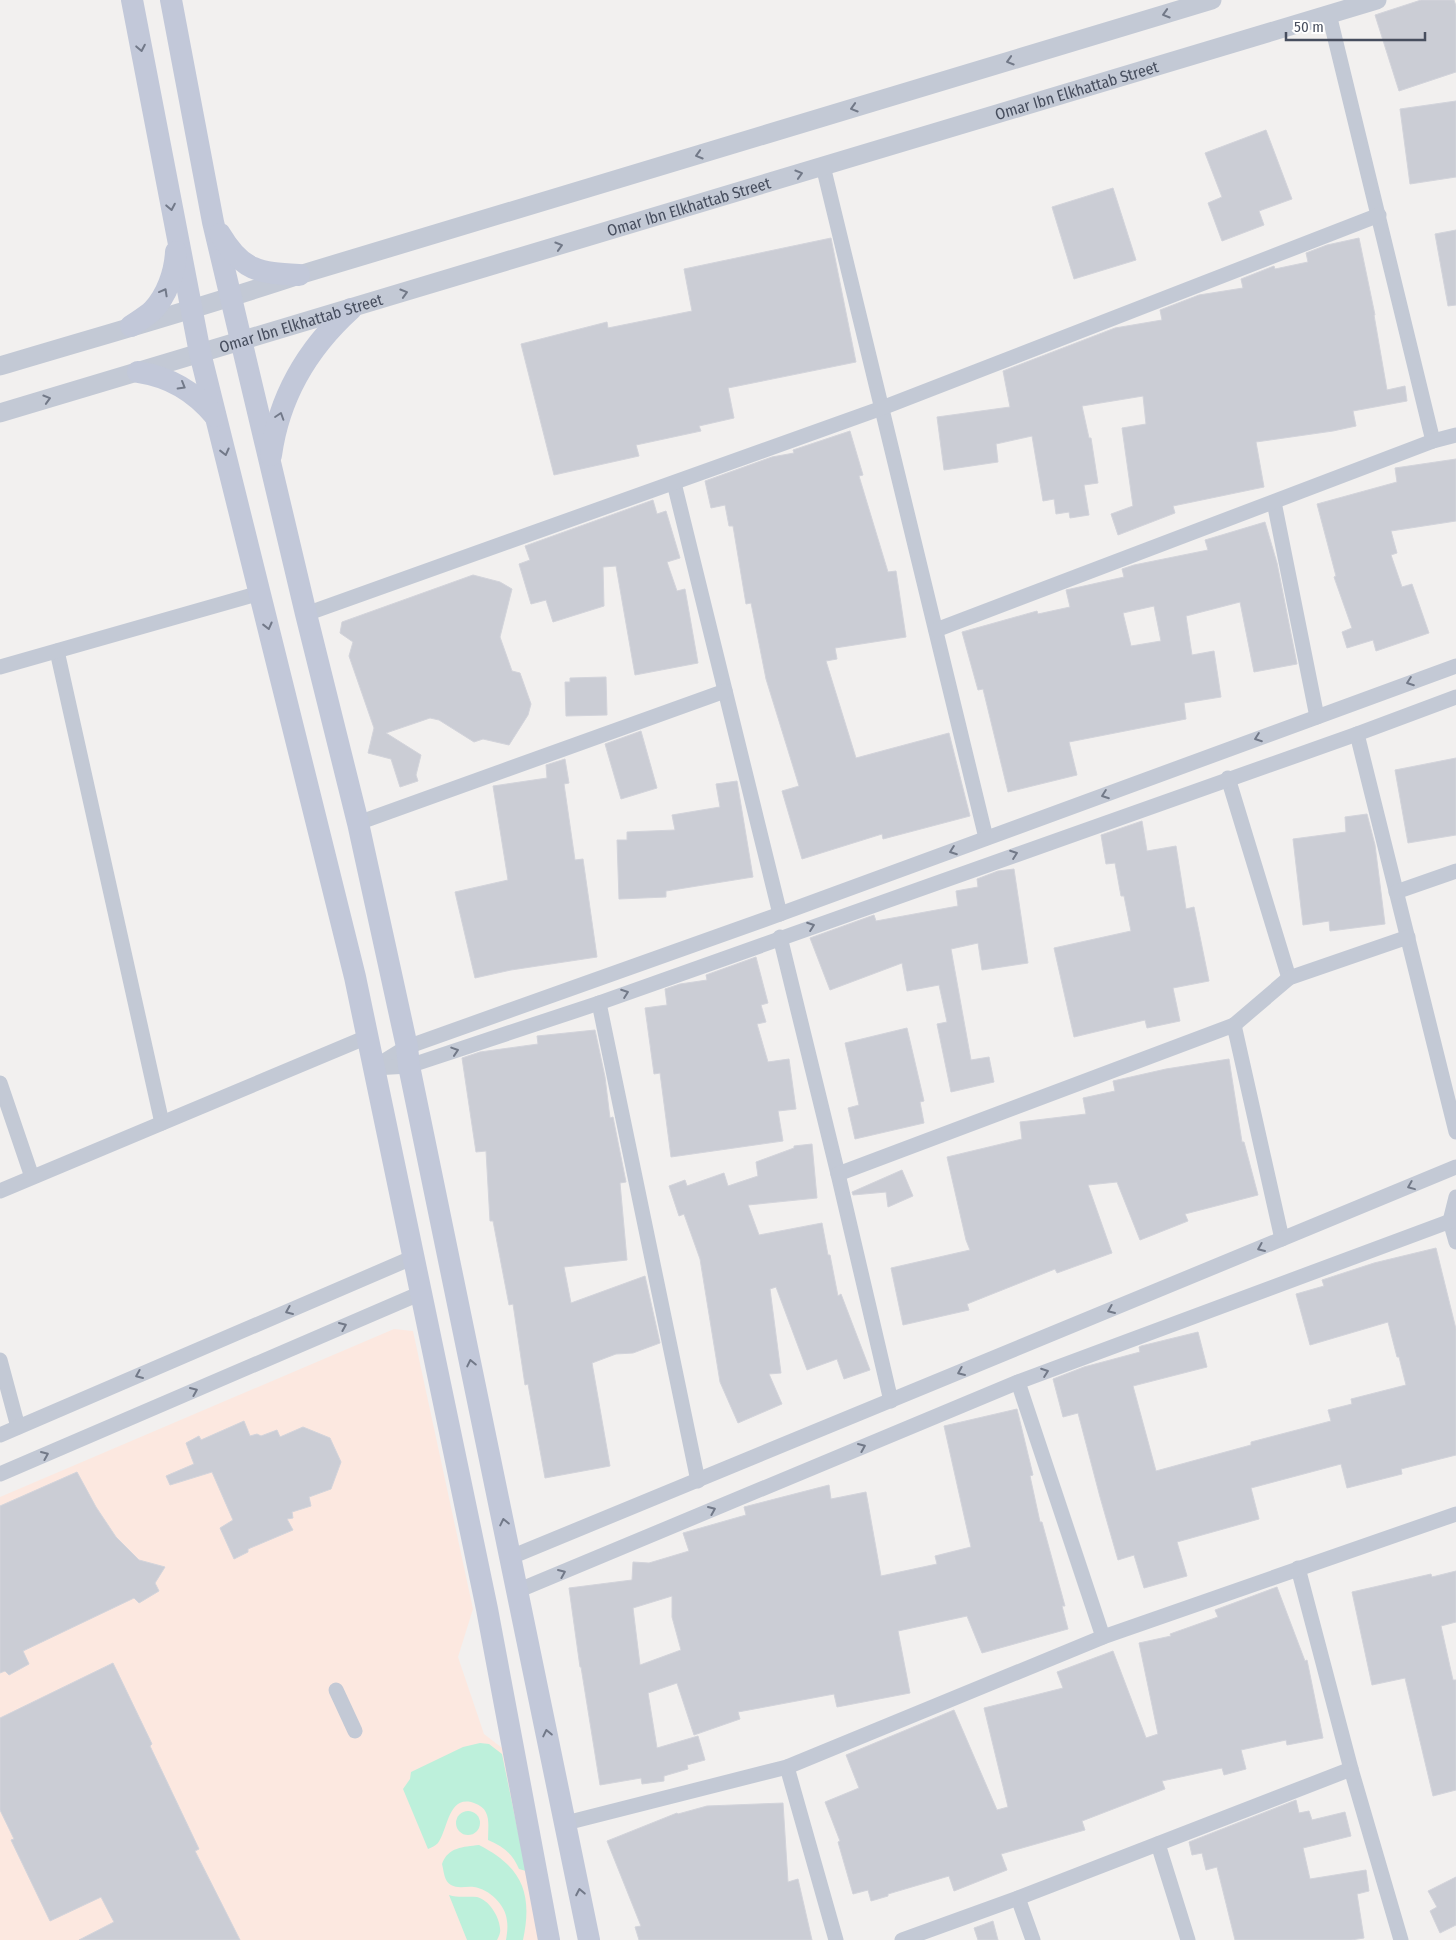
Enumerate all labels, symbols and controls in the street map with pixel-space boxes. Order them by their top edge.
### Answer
one-way arrow [1162,9,1170,19]
scale bar [1286,10,1425,42]
text: 50 m [1294,18,1324,36]
one-way arrow [135,43,145,52]
one-way arrow [1006,55,1015,65]
street label: Omar Ibn Elkhattab Street [993,56,1161,124]
one-way arrow [851,102,859,112]
one-way arrow [695,149,704,159]
one-way arrow [794,169,802,179]
street label: Omar Ibn Elkhattab Street [605,173,773,240]
one-way arrow [166,203,176,212]
one-way arrow [555,241,563,251]
one-way arrow [158,288,168,297]
one-way arrow [399,288,407,298]
street label: Omar Ibn Elkhattab Street [217,289,386,356]
one-way arrow [176,380,185,390]
one-way arrow [42,395,50,405]
one-way arrow [275,412,285,421]
one-way arrow [219,447,230,456]
one-way arrow [262,622,273,631]
one-way arrow [1406,676,1415,686]
one-way arrow [1254,732,1262,742]
one-way arrow [1101,788,1110,799]
one-way arrow [949,845,957,855]
one-way arrow [1009,850,1018,860]
one-way arrow [807,922,815,932]
one-way arrow [621,989,629,999]
one-way arrow [450,1046,459,1056]
one-way arrow [1407,1180,1416,1190]
one-way arrow [1257,1242,1266,1252]
one-way arrow [285,1304,294,1315]
one-way arrow [1107,1304,1116,1315]
one-way arrow [338,1322,347,1333]
one-way arrow [466,1359,477,1368]
one-way arrow [957,1367,965,1377]
one-way arrow [1040,1368,1048,1378]
one-way arrow [135,1369,144,1379]
one-way arrow [189,1386,198,1397]
one-way arrow [857,1443,866,1453]
one-way arrow [40,1450,49,1461]
one-way arrow [707,1505,716,1516]
one-way arrow [499,1518,510,1527]
one-way arrow [557,1568,566,1579]
one-way arrow [542,1729,553,1737]
one-way arrow [575,1888,585,1897]

